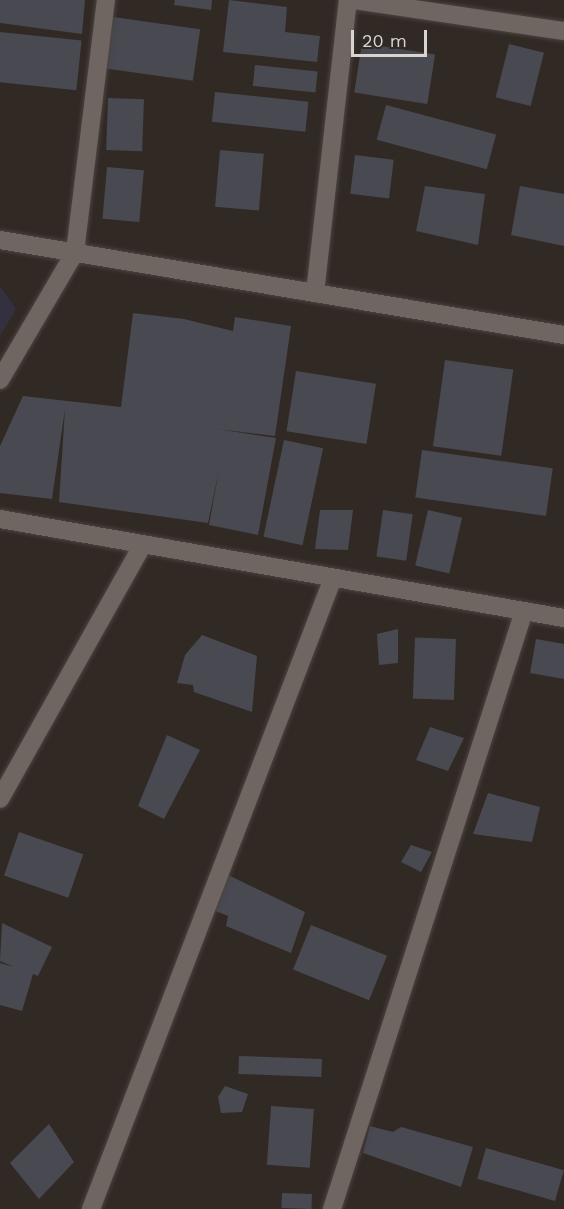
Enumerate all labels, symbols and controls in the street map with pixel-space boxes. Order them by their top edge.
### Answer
scale bar [354,18,430,56]
text: 20 m [362,30,407,51]

